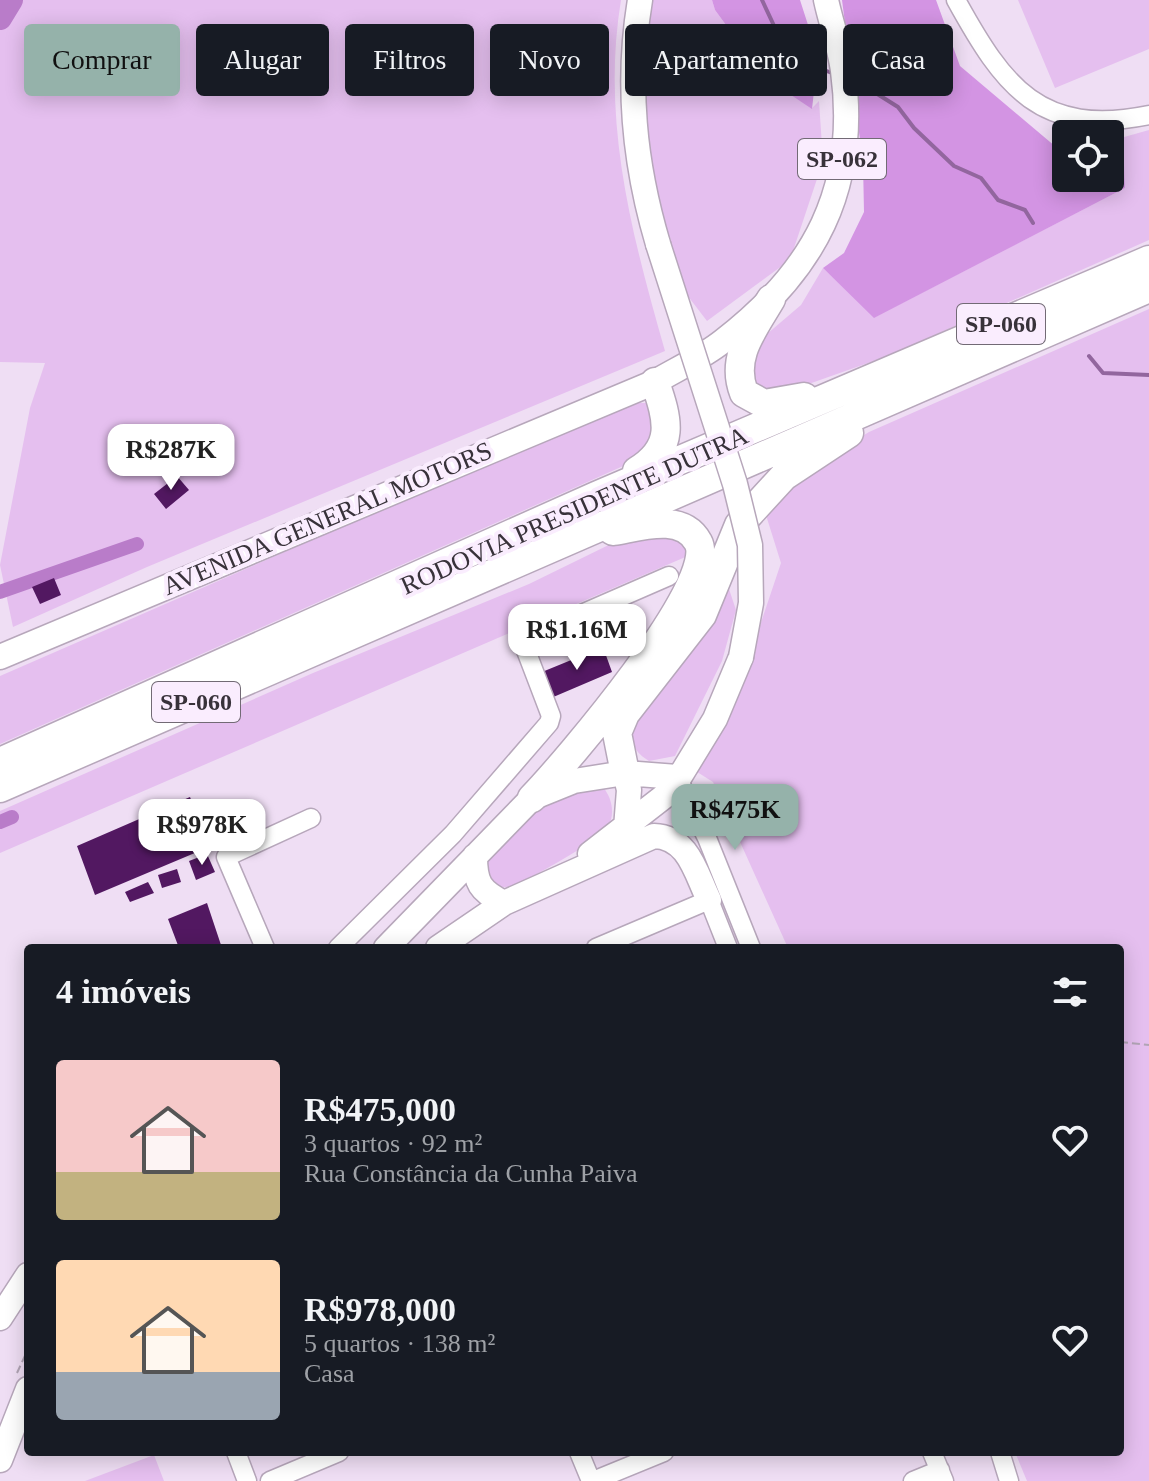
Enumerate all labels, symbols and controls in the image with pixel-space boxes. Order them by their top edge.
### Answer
chip: Comprar [24,24,180,96]
chip: Alugar [196,24,329,96]
chip: Filtros [345,24,474,96]
chip: Novo [490,24,609,96]
chip: Apartamento [625,24,827,96]
chip: Casa [843,24,953,96]
map controls [1052,120,1124,192]
button: locate [1052,120,1124,192]
road number: SP-062 [798,139,886,179]
road number: SP-060 [957,304,1045,344]
street label: RODOVIA PRESIDENTE DUTRA [396,420,753,600]
pin: R$287K [106,424,236,492]
text: R$287K [126,435,217,464]
street label: AVENIDA GENERAL MOTORS [158,436,496,601]
pin: R$1.16M [503,604,651,672]
text: R$1.16M [526,615,628,644]
road number: SP-060 [152,682,240,722]
pin: R$475K [670,784,800,852]
text: R$475K [690,795,781,824]
pin: R$978K [137,799,267,867]
text: R$978K [157,810,248,839]
icon: filters [1048,970,1092,1014]
text: 4 imóveis [56,973,191,1010]
text: R$475,000 [304,1091,456,1128]
icon: home [120,1092,216,1188]
icon: heart [1048,1118,1092,1162]
text: 3 quartos · 92 m² [304,1129,482,1158]
text: Rua Constância da Cunha Paiva [304,1159,638,1188]
text: R$978,000 [304,1291,456,1328]
icon: home [120,1292,216,1388]
icon: heart [1048,1318,1092,1362]
text: 5 quartos · 138 m² [304,1329,495,1358]
text: Casa [304,1359,355,1388]

